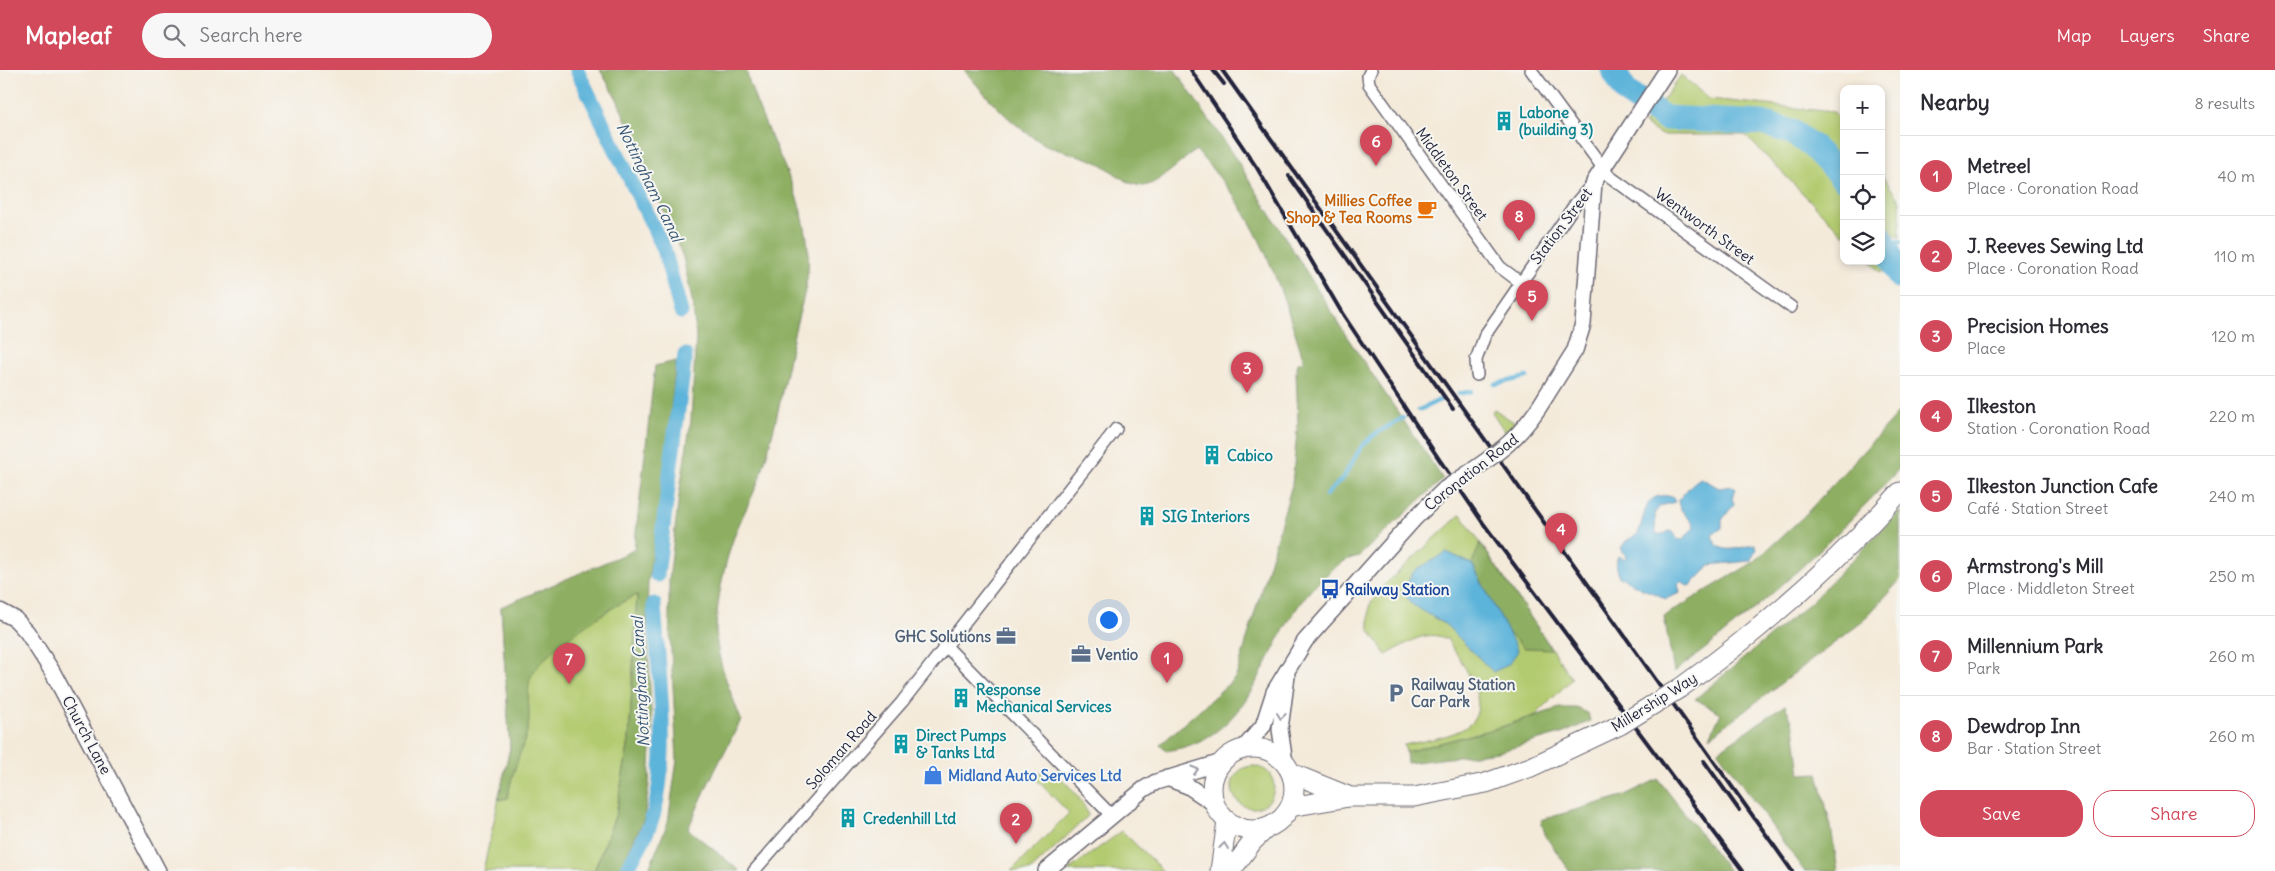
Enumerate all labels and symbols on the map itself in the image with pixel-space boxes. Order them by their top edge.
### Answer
place label: Labone (building 3) [1519,103,1594,140]
building icon: Labone (building 3) [1493,110,1515,132]
water label: Nottingham Canal [612,119,689,247]
street label: Middleton Street [1412,124,1492,224]
pin: 6 [1360,125,1392,166]
street label: Station Street [1526,184,1596,268]
street label: Wentworth Street [1652,184,1758,268]
place label: Millies Coffee Shop & Tea Rooms [1286,191,1412,228]
cafe icon: Millies Coffee Shop & Tea Rooms [1416,198,1438,220]
pin: 8 [1503,200,1535,241]
pin: 5 [1516,280,1548,321]
pin: 3 [1231,352,1263,393]
street label: Coronation Road [1420,429,1522,515]
building icon: Cabico [1201,444,1223,466]
place label: Cabico [1227,446,1273,465]
building icon: SIG Interiors [1136,505,1158,527]
place label: SIG Interiors [1162,507,1250,526]
pin: 4 [1545,513,1577,554]
bus stop icon: Railway Station [1319,578,1341,600]
place label: Railway Station [1345,580,1450,600]
your location [1096,607,1122,633]
water label: Nottingham Canal [626,614,653,747]
office icon: GHC Solutions [995,625,1017,647]
place label: GHC Solutions [895,627,991,646]
pin: 1 [1151,642,1183,683]
pin: 7 [553,643,585,684]
office icon: Ventio [1070,643,1092,665]
place label: Ventio [1096,645,1139,664]
street label: Millership Way [1608,668,1700,736]
place label: Railway Station Car Park [1411,675,1516,711]
place label: Response Mechanical Services [976,680,1112,716]
parking icon: Railway Station Car Park [1385,682,1407,704]
building icon: Response Mechanical Services [950,687,972,709]
street label: Church Lane [58,692,116,778]
street label: Soloman Road [802,707,880,793]
one-way arrow [1277,712,1287,721]
place label: Direct Pumps & Tanks Ltd [916,726,1006,762]
building icon: Direct Pumps & Tanks Ltd [890,733,912,755]
shop icon: Midland Auto Services Ltd [922,764,944,786]
place label: Midland Auto Services Ltd [948,766,1122,785]
one-way arrow [1190,766,1198,776]
pin: 2 [1000,803,1032,844]
building icon: Credenhill Ltd [837,807,859,829]
place label: Credenhill Ltd [863,809,956,828]
one-way arrow [1218,842,1229,850]

